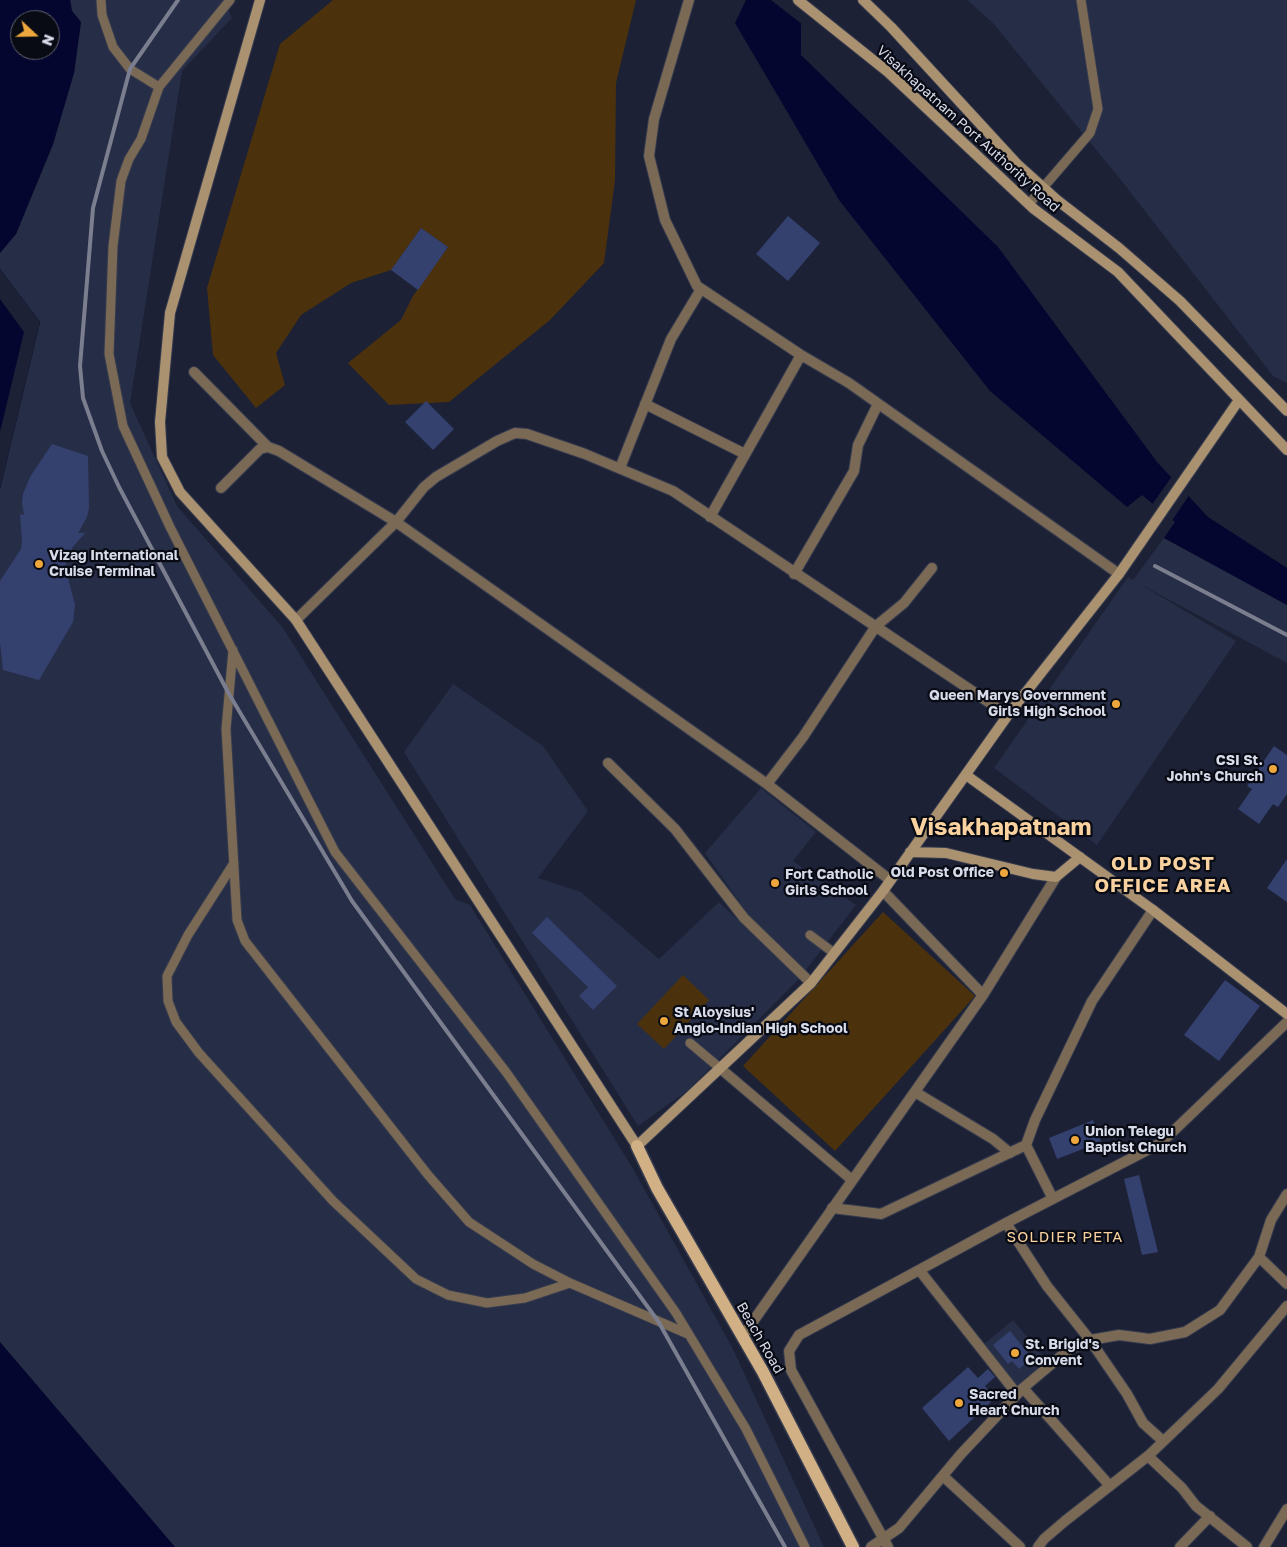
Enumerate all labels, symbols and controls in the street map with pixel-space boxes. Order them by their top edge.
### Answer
north arrow [10,10,60,60]
text: N [39,32,58,48]
street label: Visakhapatnam Port Authority Road [873,42,1063,216]
place label: Vizag International Cruise Terminal [49,548,178,580]
marker: Vizag International Cruise Terminal [33,558,45,570]
place label: Queen Marys Government Girls High School [929,688,1106,720]
marker: Queen Marys Government Girls High School [1110,698,1122,710]
place label: CSI St. John's Church [1167,753,1263,786]
marker: CSI St. John's Church [1267,763,1279,775]
district label: Visakhapatnam [910,813,1092,841]
district label: OLD POST OFFICE AREA [1093,853,1233,897]
place label: Old Post Office [891,865,994,881]
place label: Fort Catholic Girls School [785,867,874,900]
marker: Old Post Office [998,867,1010,879]
marker: Fort Catholic Girls School [769,877,781,889]
place label: St Aloysius' Anglo-Indian High School [674,1005,848,1038]
marker: St Aloysius' Anglo-Indian High School [658,1015,670,1027]
place label: Union Telegu Baptist Church [1085,1124,1186,1156]
marker: Union Telegu Baptist Church [1069,1134,1081,1146]
district label: SOLDIER PETA [1005,1228,1125,1246]
street label: Beach Road [733,1299,787,1377]
place label: St. Brigid's Convent [1025,1337,1100,1370]
marker: St. Brigid's Convent [1009,1347,1021,1359]
place label: Sacred Heart Church [969,1387,1059,1420]
marker: Sacred Heart Church [953,1397,965,1409]

